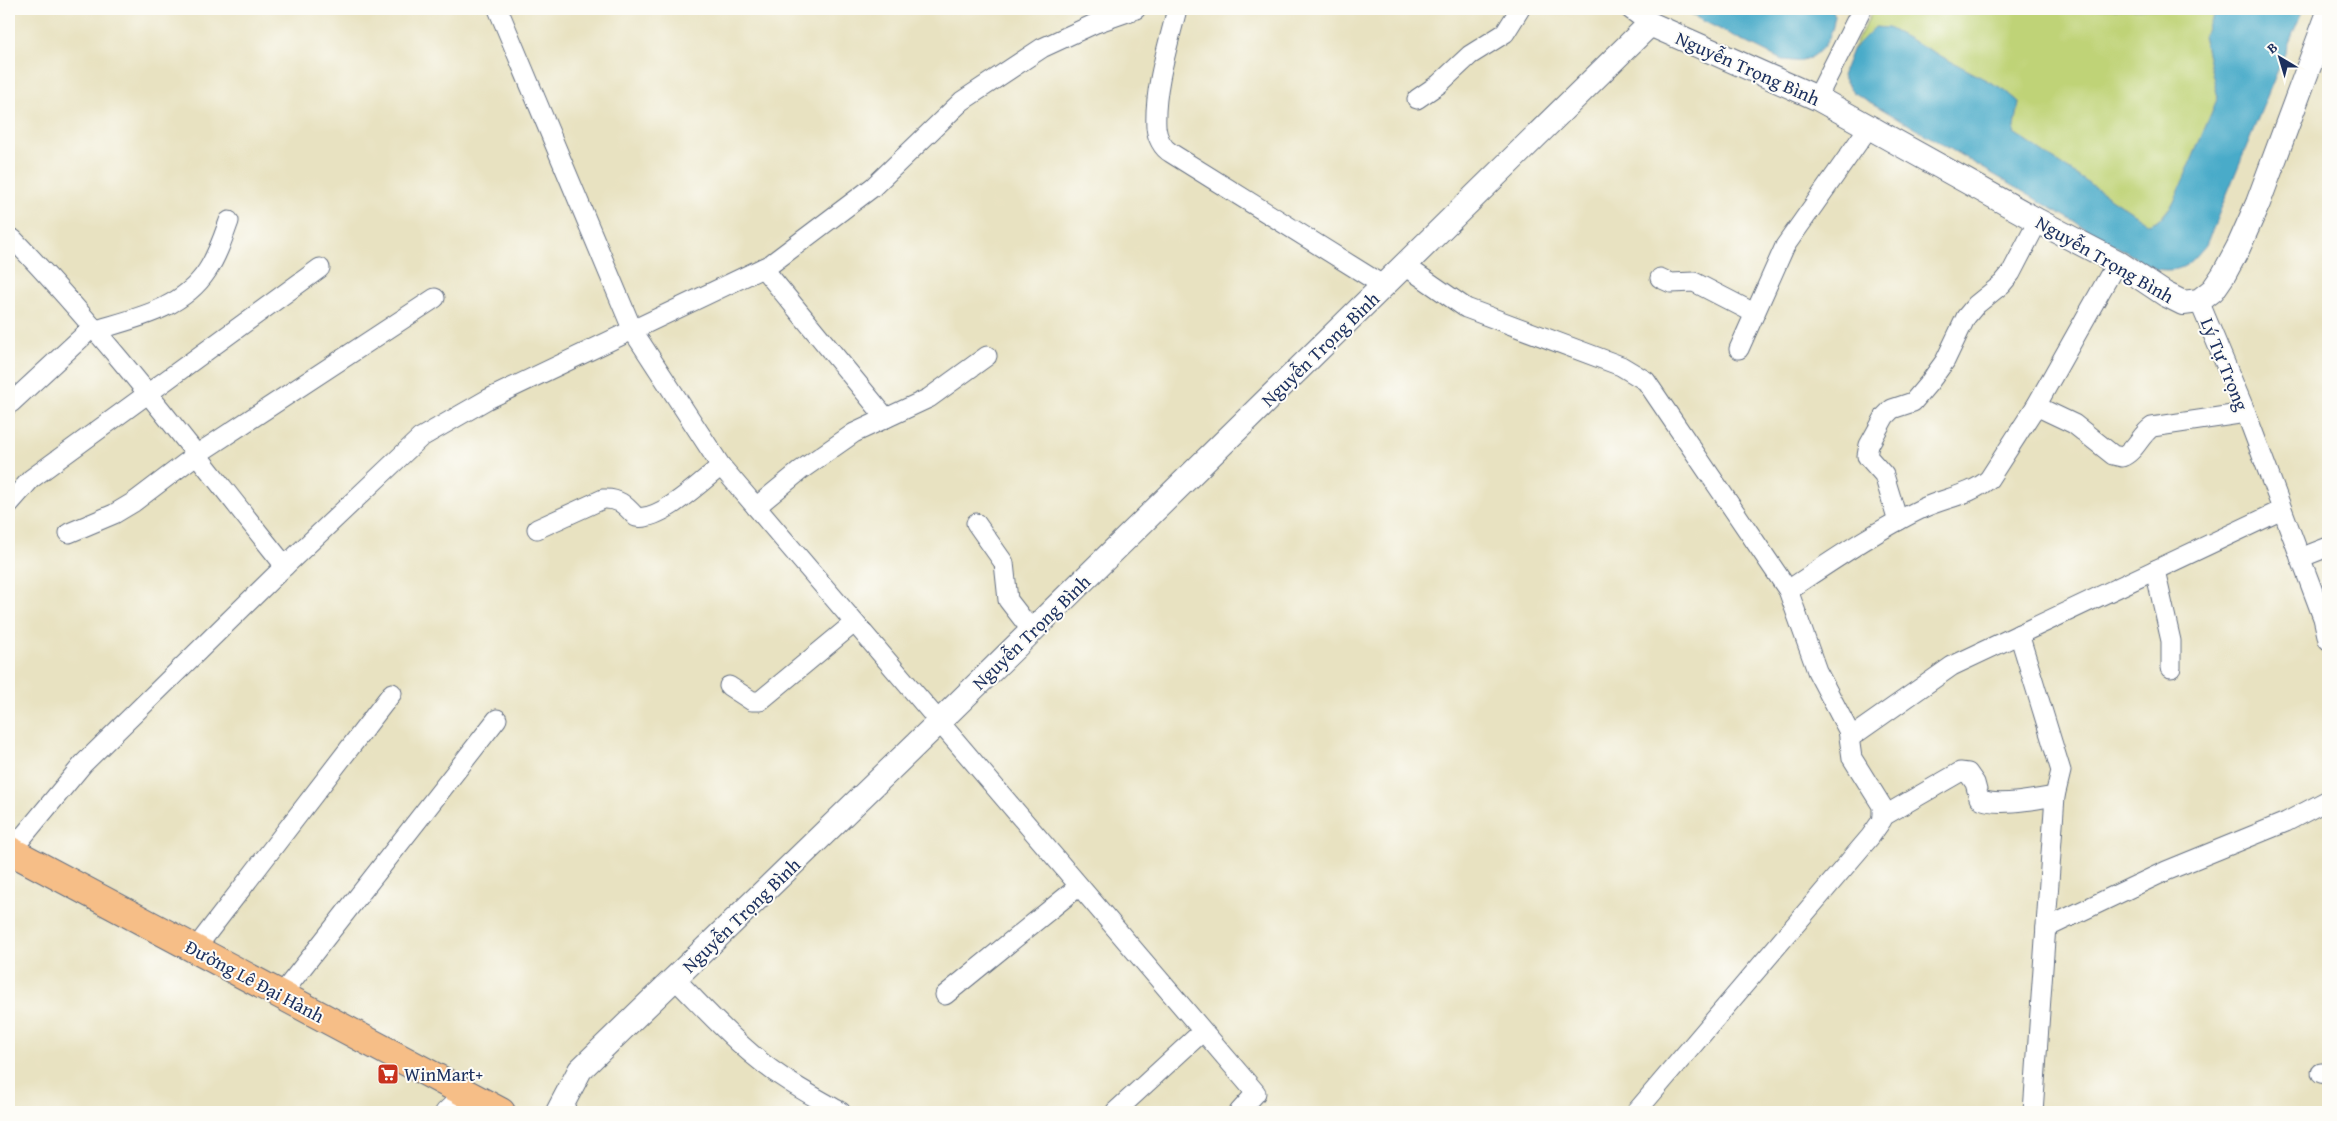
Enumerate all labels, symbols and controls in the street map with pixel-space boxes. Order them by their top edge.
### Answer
street label: Nguyễn Trọng Bình [1671,24,1825,113]
north arrow [2254,32,2304,82]
text: B [2262,37,2282,58]
street label: Nguyễn Trọng Bình [2031,208,2180,310]
street label: Nguyễn Trọng Bình [1254,285,1386,413]
street label: Lý Tự Trọng [2194,313,2257,415]
street label: Nguyễn Trọng Bình [965,568,1097,696]
street label: Nguyễn Trọng Bình [675,851,807,979]
street label: Đường Lê Đại Hành [181,933,330,1030]
place label: WinMart+ [404,1060,483,1088]
supermarket icon: WinMart+ [376,1062,400,1086]

